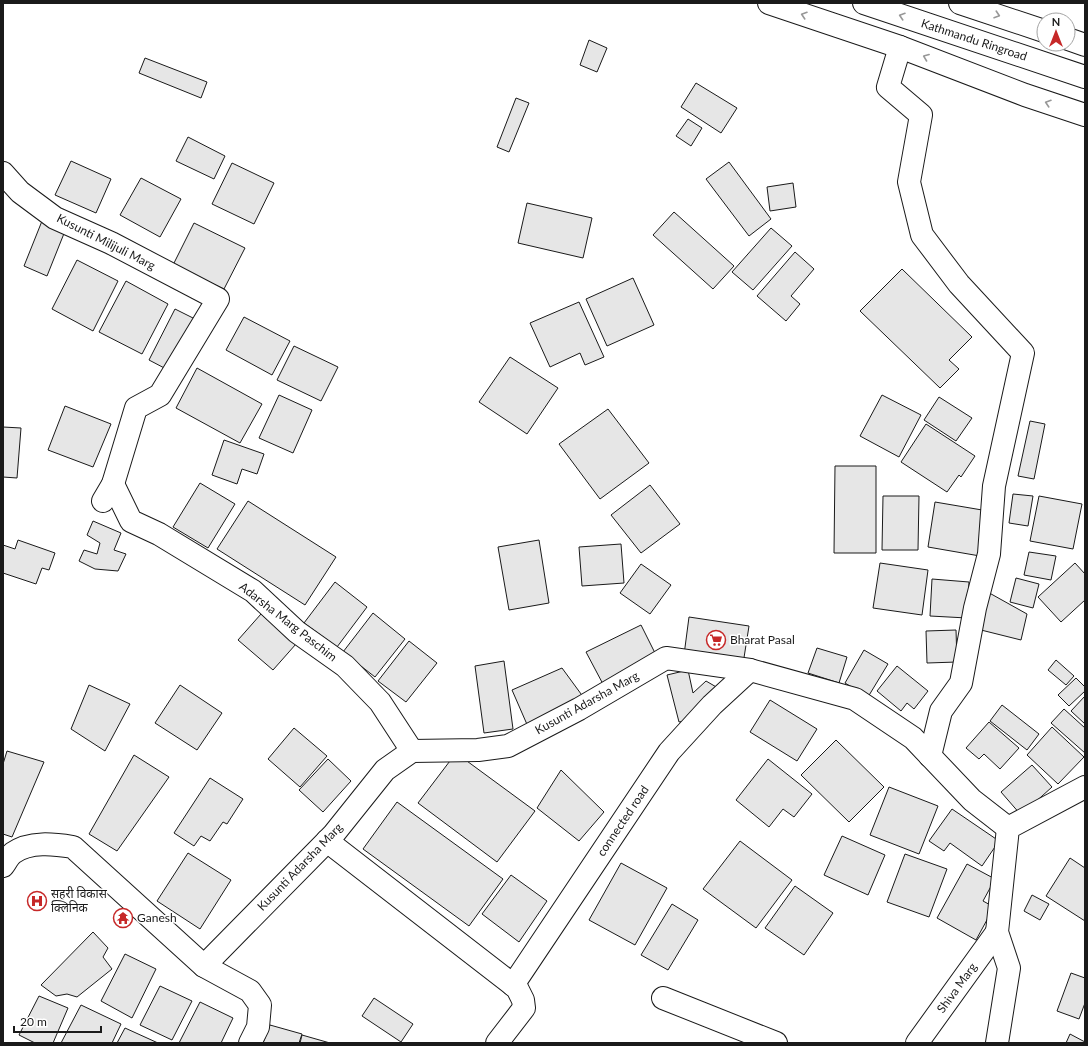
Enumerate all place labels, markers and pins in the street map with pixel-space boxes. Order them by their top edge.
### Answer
supermarket icon: Bharat Pasal [705,629,727,651]
place label: Bharat Pasal [730,632,795,647]
place label: सहरी विकास क्लिनिक [51,886,108,915]
hospital icon: सहरी विकास क्लिनिक [26,890,48,912]
temple icon: Ganesh [112,907,134,929]
place label: Ganesh [137,910,177,925]

